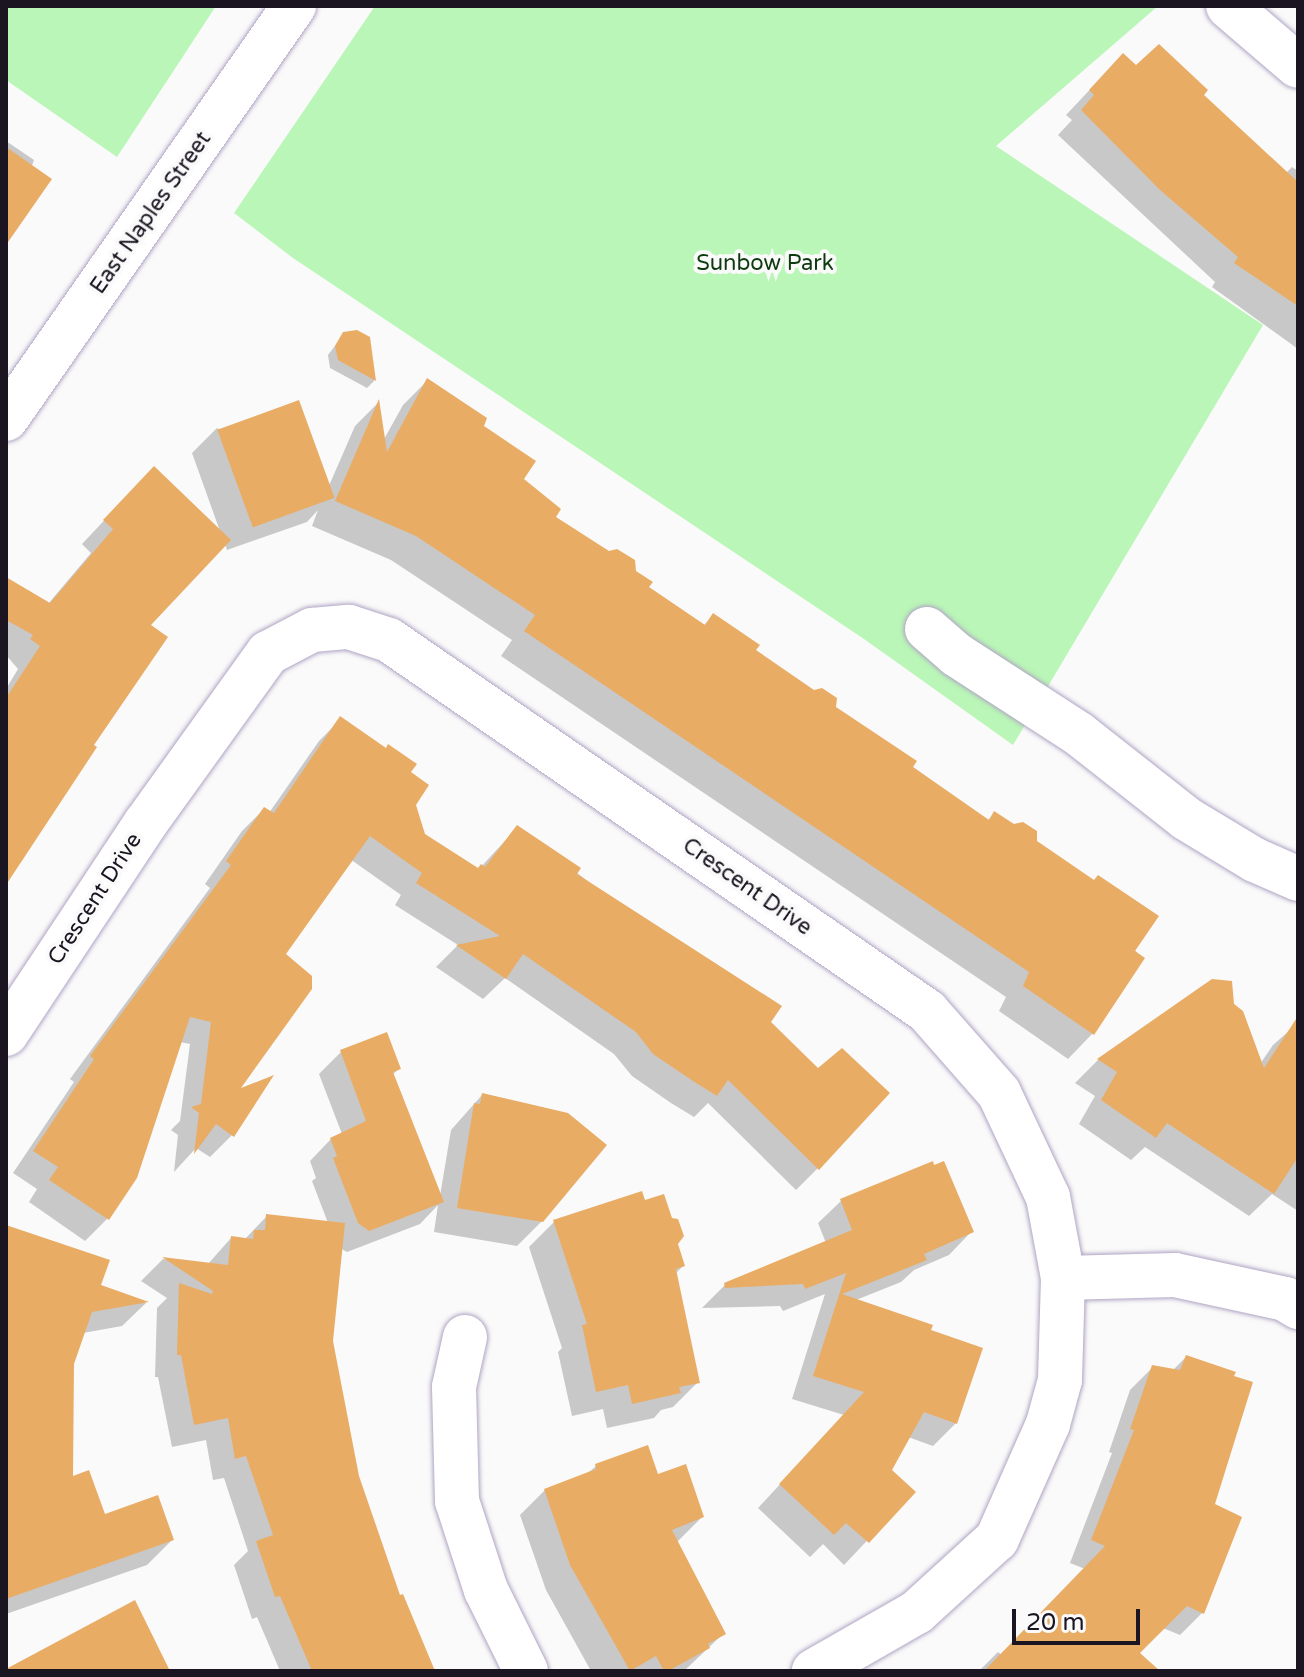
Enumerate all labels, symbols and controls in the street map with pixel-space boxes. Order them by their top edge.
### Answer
street label: East Naples Street [85,127,217,299]
park label: Sunbow Park [696,251,834,277]
street label: Crescent Drive [43,828,147,970]
street label: Crescent Drive [677,833,817,941]
scale bar [1016,1593,1144,1643]
text: 20 m [1026,1608,1084,1637]

